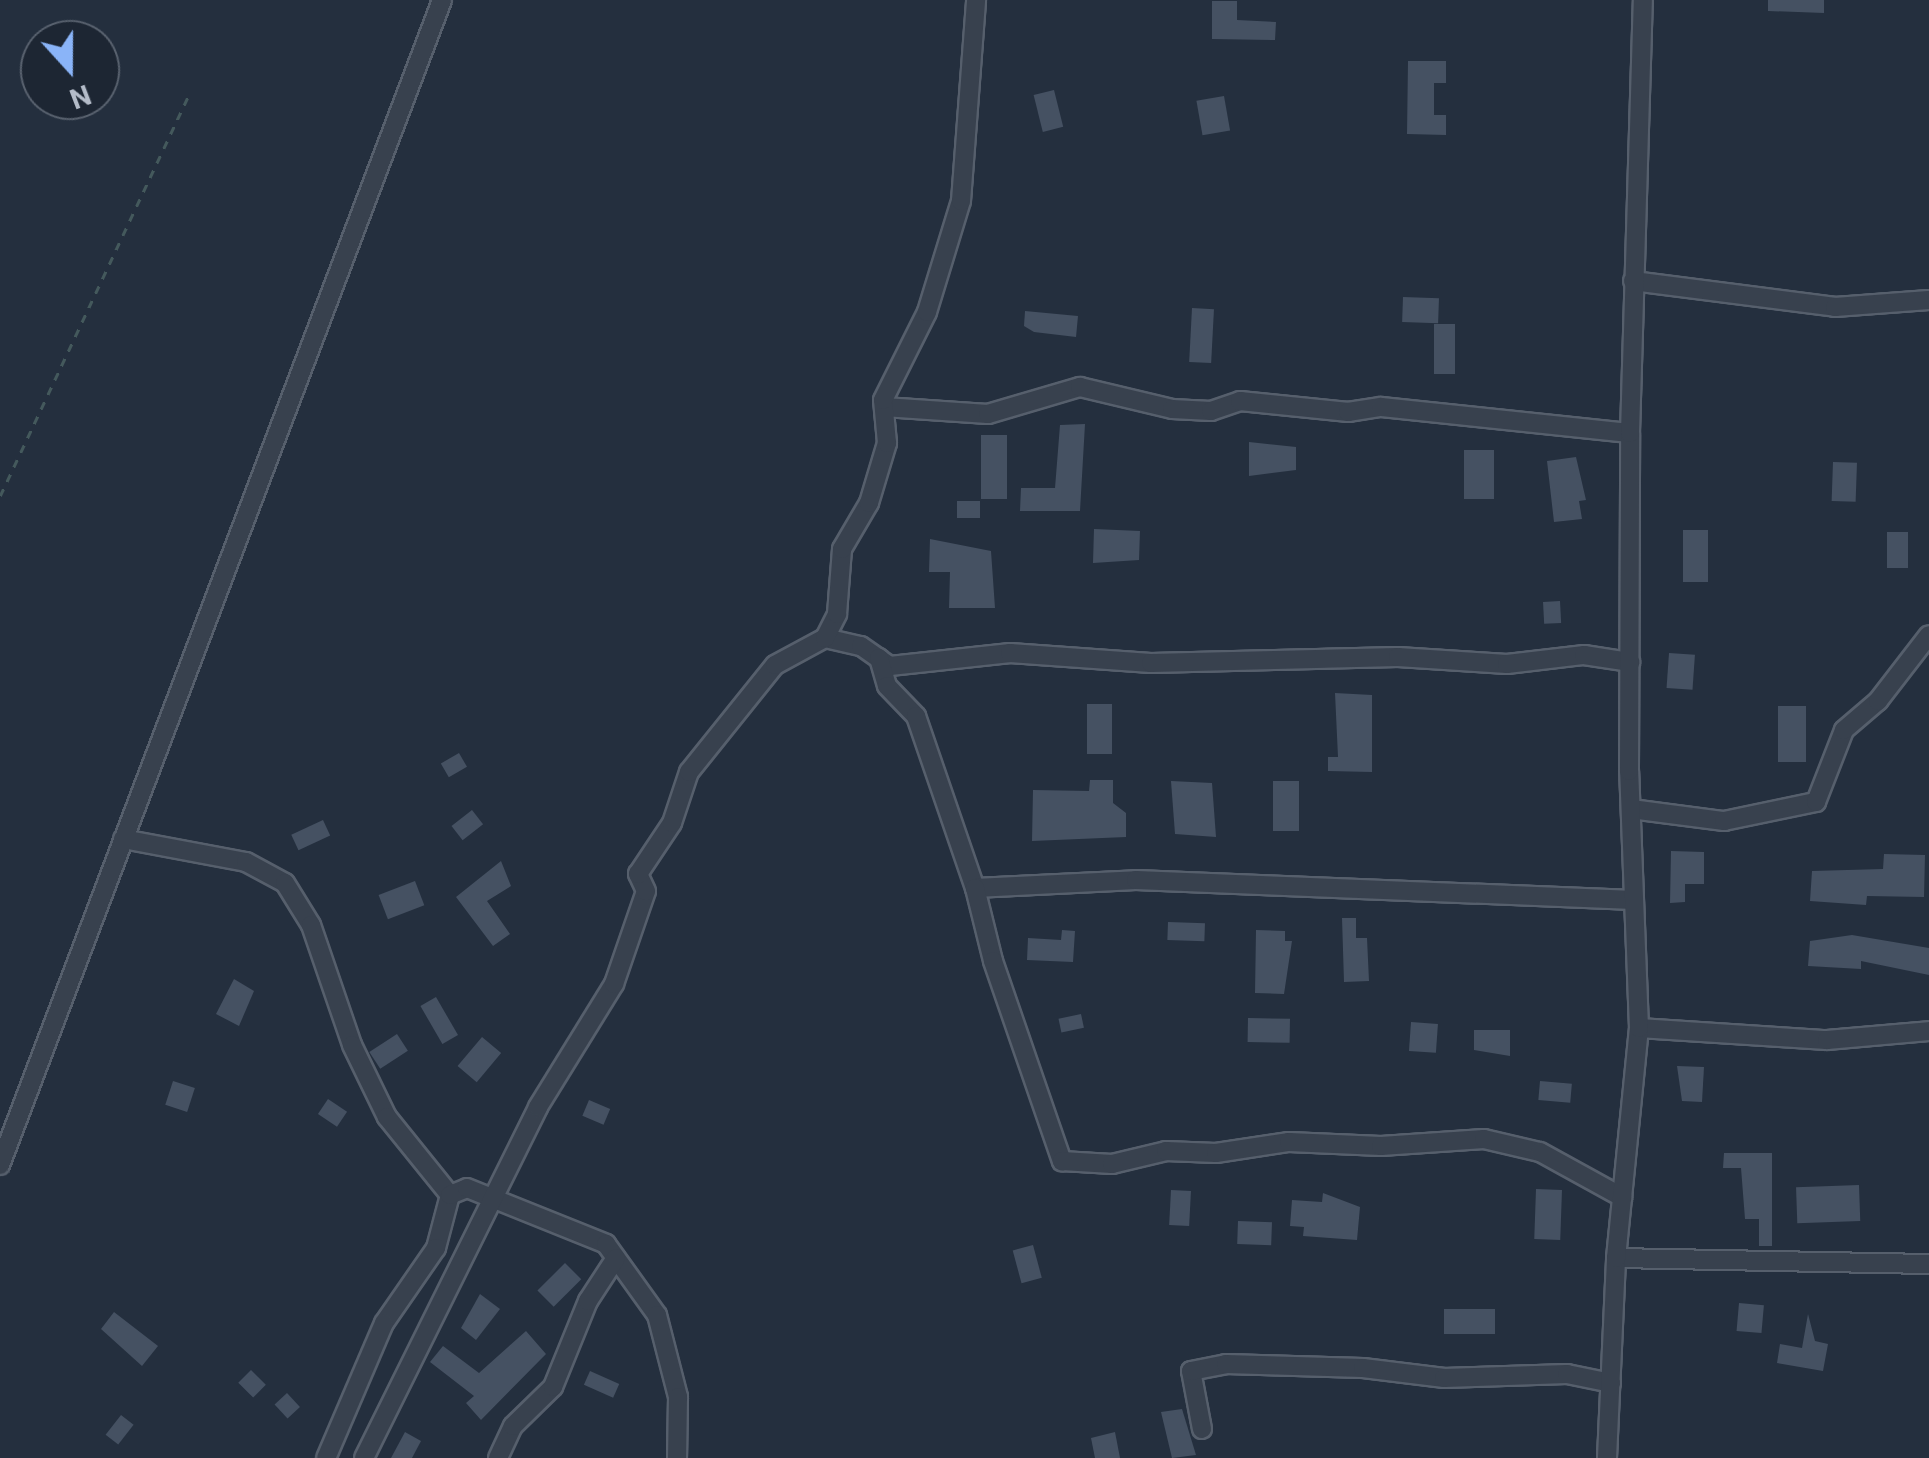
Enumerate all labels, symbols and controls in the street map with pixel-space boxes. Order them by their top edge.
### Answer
north arrow [20,20,120,120]
text: N [65,78,95,116]

